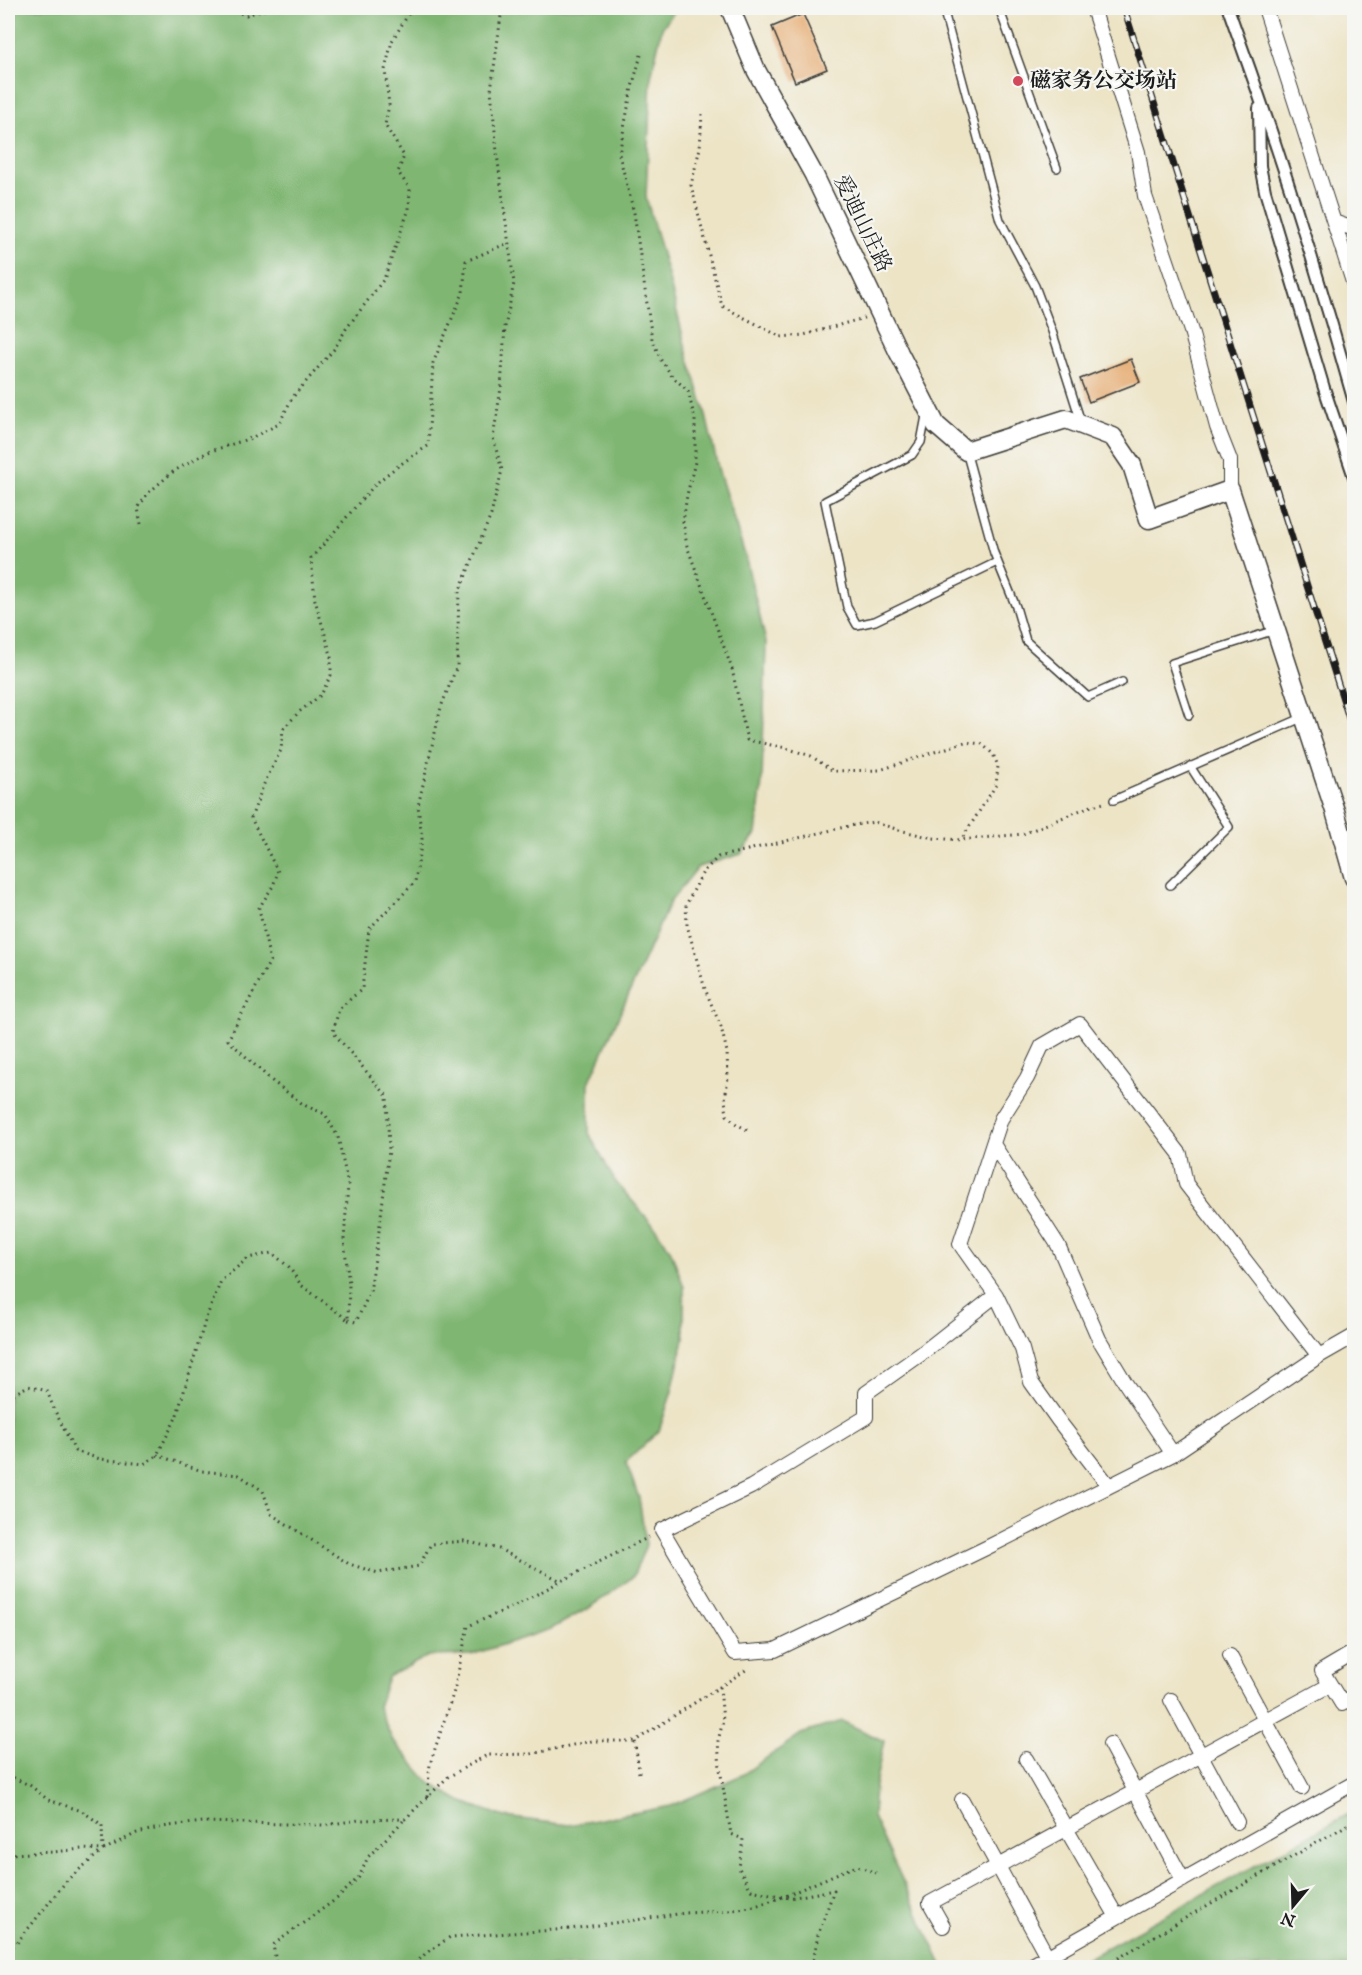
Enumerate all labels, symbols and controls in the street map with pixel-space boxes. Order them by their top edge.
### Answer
place label: 磁家务公交场站 [1030,68,1177,95]
marker: 磁家务公交场站 [1011,74,1025,88]
street label: 爱迪山庄路 [827,171,897,277]
north arrow [1263,1876,1323,1936]
text: N [1279,1907,1300,1930]

